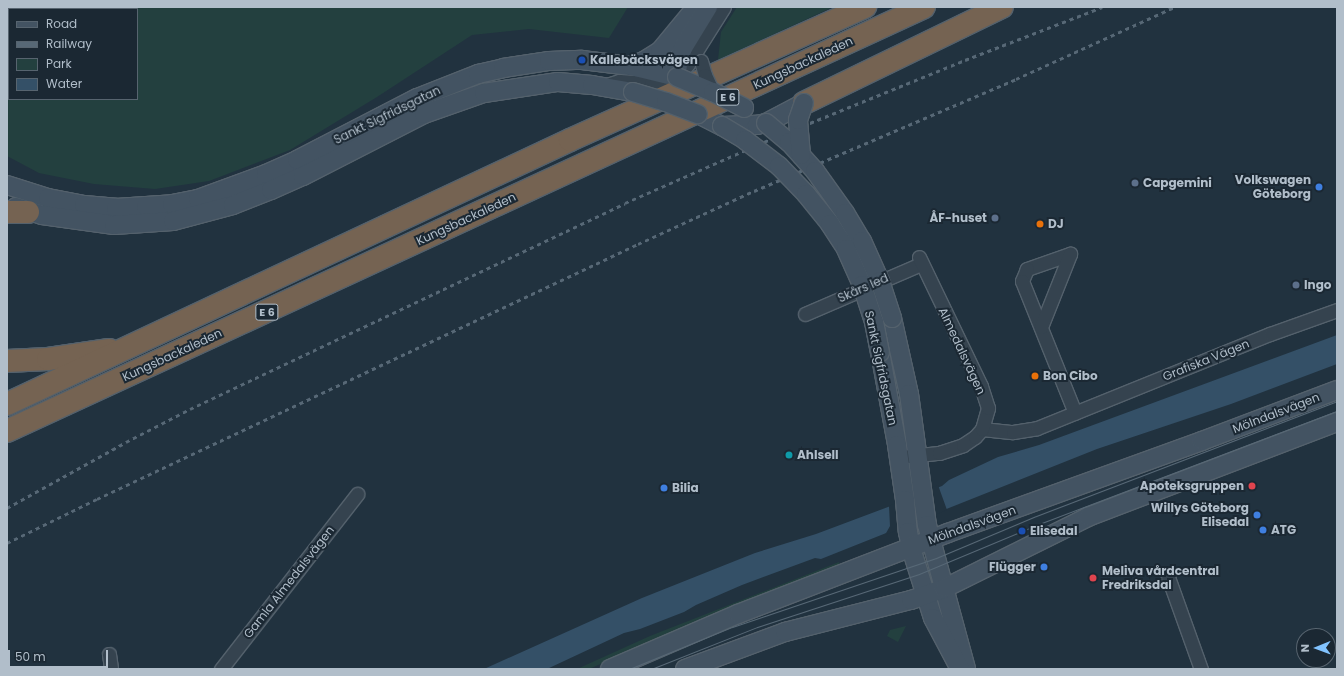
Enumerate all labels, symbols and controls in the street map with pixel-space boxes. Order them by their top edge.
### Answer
legend [8,8,138,100]
text: Road [46,15,77,32]
street label: Kungsbackaleden [751,34,855,92]
text: Railway [46,35,92,52]
place label: Kallebäcksvägen [590,53,698,67]
text: Park [46,55,72,72]
marker: Kallebäcksvägen [577,55,587,65]
text: Water [46,75,82,92]
street label: Sankt Sigfridsgatan [331,83,443,147]
road number: E 6 [716,88,740,106]
place label: Volkswagen Göteborg [1235,173,1311,201]
place label: Capgemini [1143,176,1212,190]
marker: Capgemini [1130,178,1140,188]
marker: Volkswagen Göteborg [1314,182,1324,192]
street label: Kungsbackaleden [414,190,518,248]
place label: ÅF-huset [929,211,987,225]
marker: ÅF-huset [990,213,1000,223]
place label: DJ [1048,217,1064,231]
marker: DJ [1035,219,1045,229]
street label: Skårs led [836,270,890,306]
place label: Ingo [1304,278,1331,292]
marker: Ingo [1291,280,1301,290]
road number: E 6 [255,303,279,321]
street label: Almedalsvägen [936,305,988,397]
street label: Sankt Sigfridsgatan [862,309,900,427]
street label: Kungsbackaleden [120,326,224,384]
street label: Grafiska Vägen [1161,336,1251,384]
place label: Bon Cibo [1043,369,1098,383]
marker: Bon Cibo [1030,371,1040,381]
street label: Mölndalsvägen [1230,390,1322,436]
place label: Ahlsell [797,448,839,462]
marker: Ahlsell [784,450,794,460]
place label: Apoteksgruppen [1140,479,1244,493]
place label: Bilia [672,481,699,495]
marker: Apoteksgruppen [1247,481,1257,491]
marker: Bilia [659,483,669,493]
place label: Willys Göteborg Elisedal [1151,501,1249,529]
street label: Mölndalsvägen [926,502,1018,548]
marker: Willys Göteborg Elisedal [1252,510,1262,520]
street label: Gamla Almedalsvägen [241,523,337,641]
place label: ATG [1271,523,1296,537]
place label: Elisedal [1030,524,1077,538]
marker: ATG [1258,525,1268,535]
marker: Elisedal [1017,526,1027,536]
place label: Flügger [989,560,1036,574]
marker: Flügger [1039,562,1049,572]
place label: Meliva vårdcentral Fredriksdal [1102,564,1219,592]
marker: Meliva vårdcentral Fredriksdal [1087,572,1099,584]
north arrow [1296,628,1336,668]
scale bar [10,642,110,668]
text: N [1297,644,1313,652]
text: 50 m [15,648,46,665]

